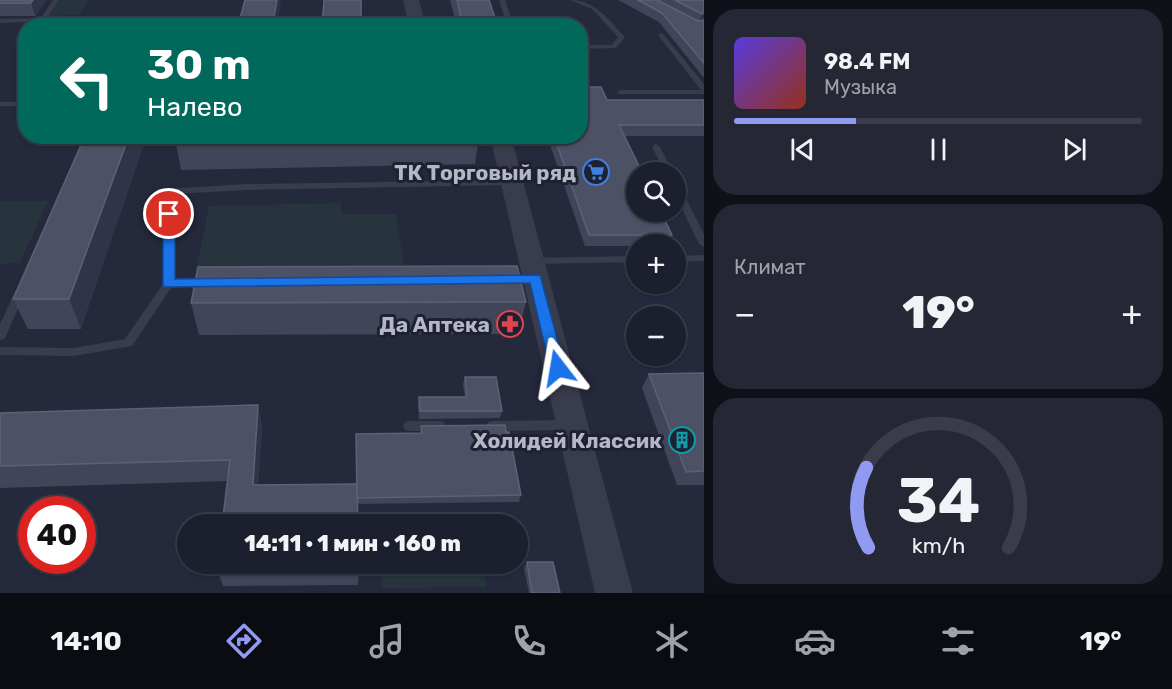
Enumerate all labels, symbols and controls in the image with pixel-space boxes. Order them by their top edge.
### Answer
text: 30 m [147,40,251,90]
icon: left [48,42,126,120]
text: 98.4 FM [824,48,911,75]
text: Музыка [824,75,897,99]
text: Налево [147,91,243,123]
icon: previous [786,133,819,166]
icon: pause [922,133,955,166]
icon: next [1058,133,1091,166]
supermarket icon: ТК Торговый ряд [581,157,611,187]
place label: ТК Торговый ряд [394,160,576,185]
map controls [626,162,686,366]
button: search [626,162,686,222]
pin [143,188,194,239]
icon: arrive [152,197,185,230]
button: + [626,234,686,294]
text: Климат [734,255,806,279]
text: 19° [902,286,975,339]
text: − [734,294,755,333]
text: + [1121,294,1142,333]
button: − [626,306,686,366]
pharmacy icon: Да Аптека [495,309,525,339]
place label: Да Аптека [379,312,490,337]
position arrow [526,336,590,400]
building icon: Холидей Классик [667,425,697,455]
place label: Холидей Классик [473,428,662,453]
text: 34 [896,464,980,538]
speed limit sign: 40 [18,496,96,574]
text: 14:11 · 1 мин · 160 m [244,530,461,557]
text: km/h [911,534,965,559]
icon: directions [223,620,265,662]
icon: music [366,620,408,662]
icon: phone [508,620,550,662]
icon: climate [651,620,693,662]
icon: car [794,620,836,662]
icon: filters [937,620,979,662]
text: 14:10 [50,625,122,657]
text: 19° [1080,625,1122,657]

